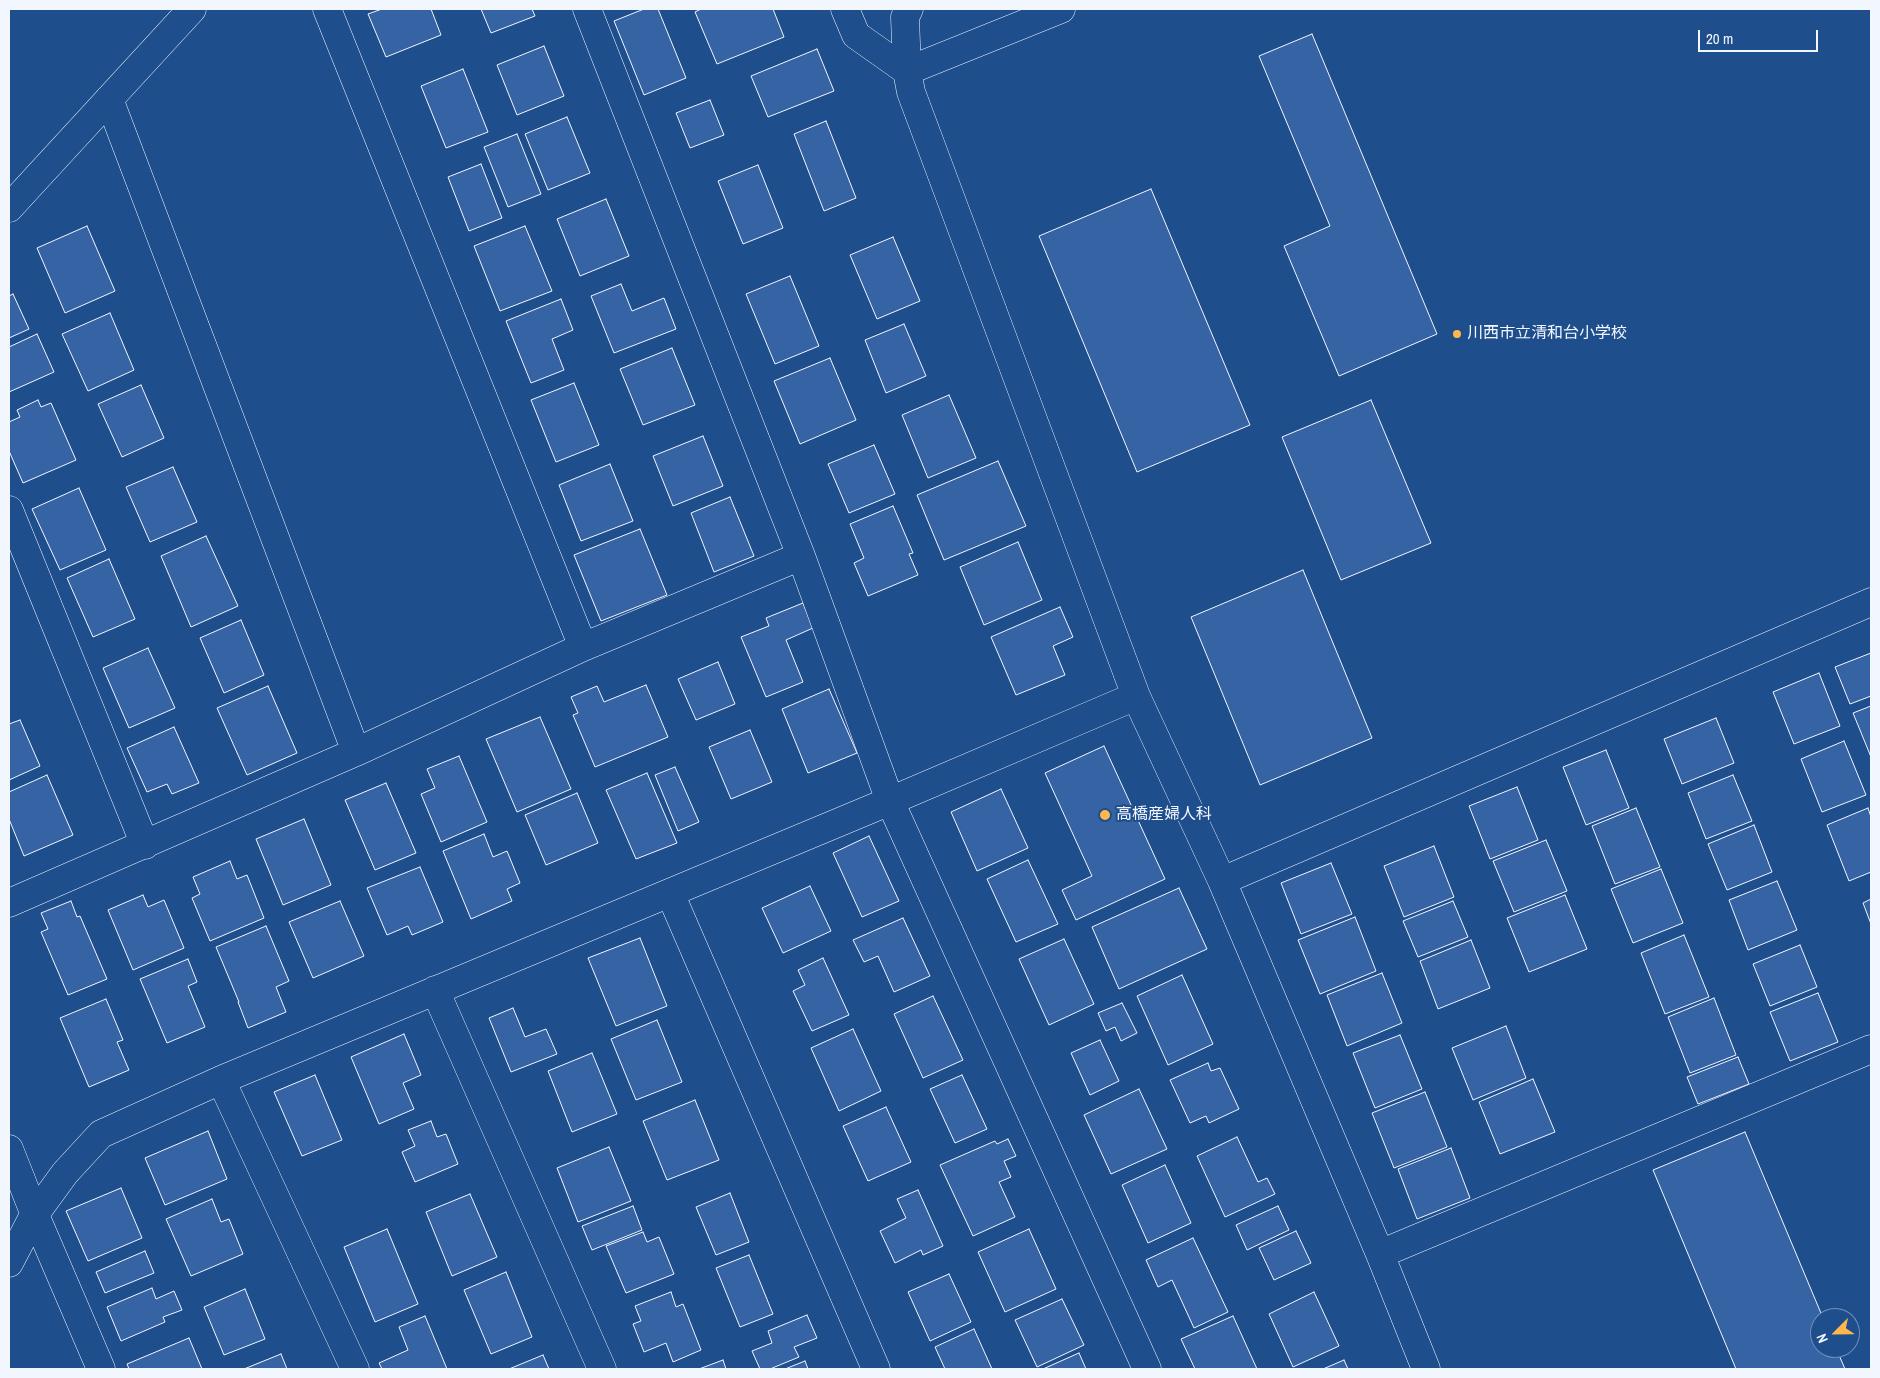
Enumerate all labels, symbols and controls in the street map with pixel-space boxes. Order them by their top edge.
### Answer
scale bar [1700,20,1820,52]
text: 20 m [1706,28,1733,49]
place label: 川西市立清和台小学校 [1467,324,1627,344]
marker: 川西市立清和台小学校 [1451,328,1463,340]
place label: 高橋産婦人科 [1116,805,1212,825]
marker: 高橋産婦人科 [1098,808,1112,822]
north arrow [1810,1308,1860,1358]
text: N [1812,1331,1832,1346]

